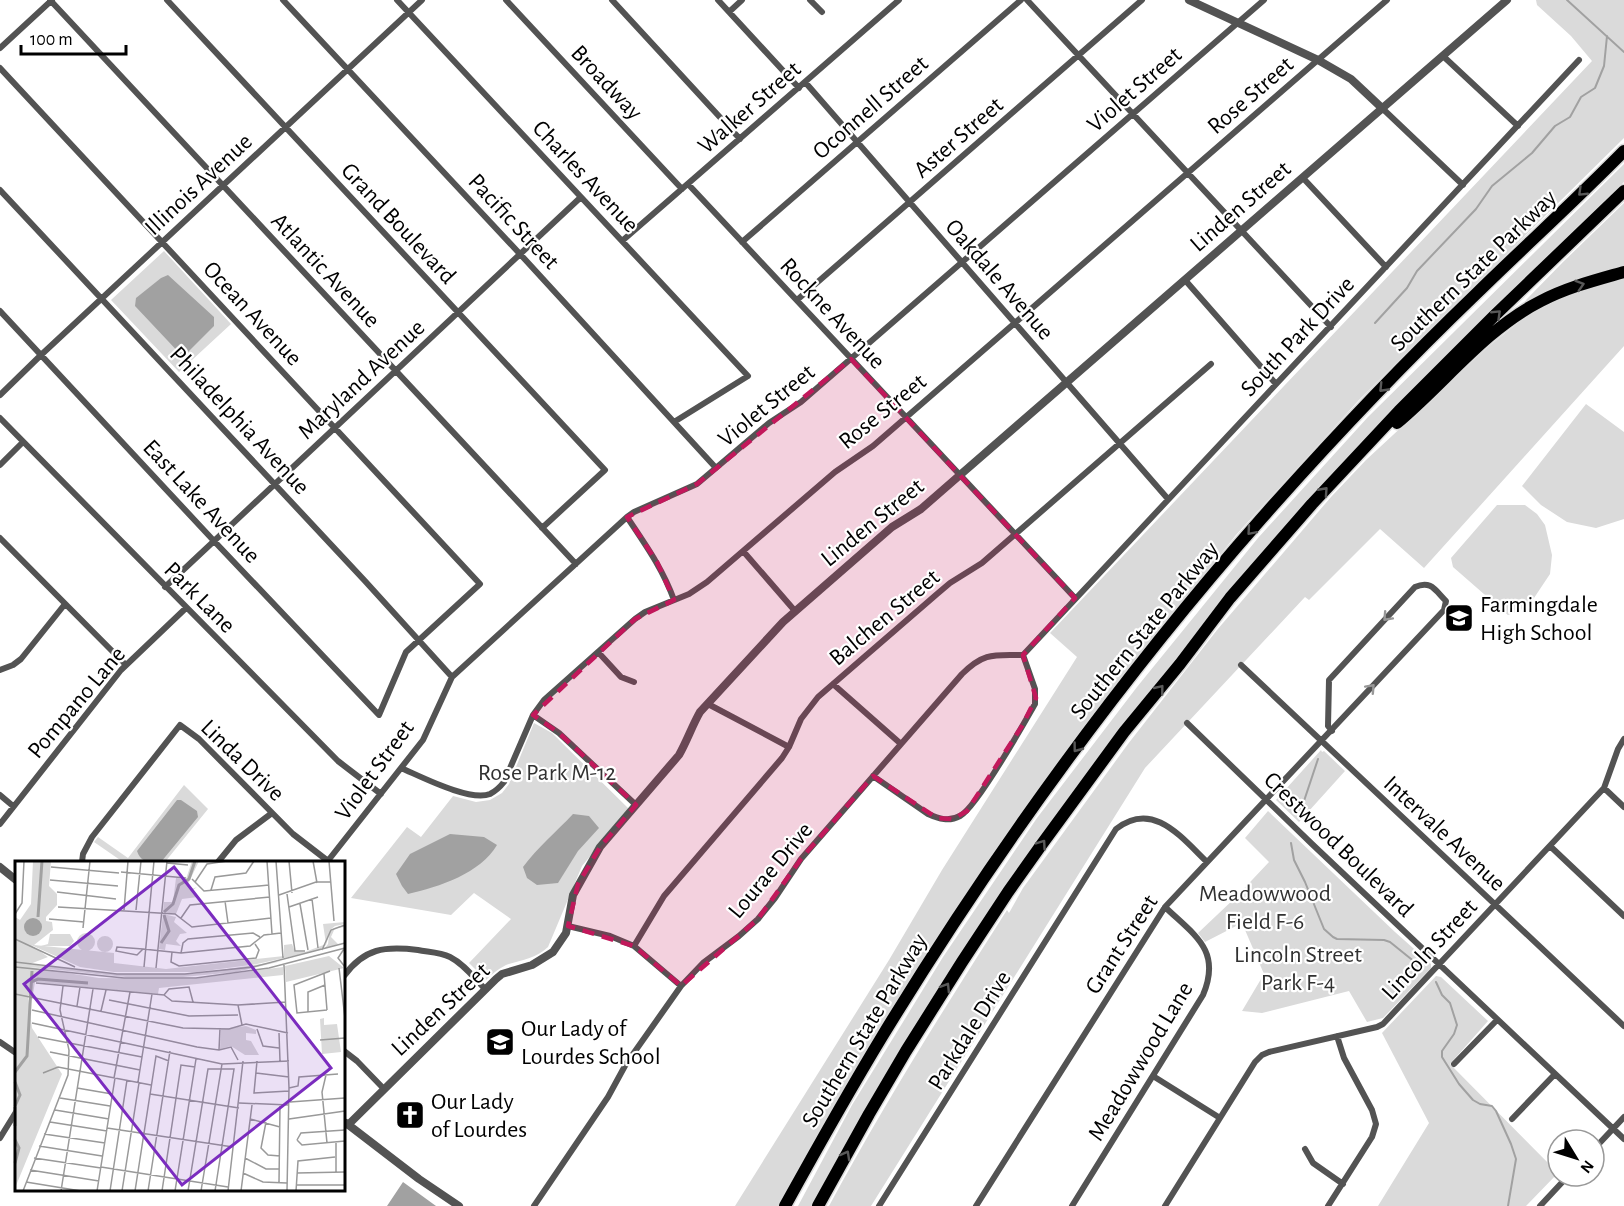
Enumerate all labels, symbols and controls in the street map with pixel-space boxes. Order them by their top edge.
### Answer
scale bar [21,18,126,56]
text: 100 m [30,31,73,49]
street label: Broadway [566,41,647,125]
street label: Violet Street [1083,42,1187,137]
street label: Oconnell Street [808,51,933,164]
street label: Rose Street [1203,52,1298,139]
street label: Walker Street [694,57,806,158]
street label: Aster Street [910,93,1008,183]
street label: Charles Avenue [528,116,643,237]
street label: Illinois Avenue [140,129,257,240]
street label: Linden Street [1186,157,1296,257]
street label: Grand Boulevard [336,159,460,289]
street label: Pacific Street [463,169,564,274]
street label: Southern State Parkway [1386,185,1561,356]
one-way arrow [1579,185,1589,196]
street label: Atlantic Avenue [266,209,384,333]
street label: Oakdale Avenue [941,215,1058,345]
street label: Rockne Avenue [775,254,889,374]
street label: Ocean Avenue [198,257,306,370]
street label: South Park Drive [1236,272,1359,401]
one-way arrow [1574,279,1585,292]
one-way arrow [1489,310,1500,321]
street label: Maryland Avenue [294,315,430,444]
street label: Philadelphia Avenue [165,342,314,499]
street label: Violet Street [714,360,820,452]
street label: Rose Street [834,369,931,454]
one-way arrow [1380,380,1391,391]
street label: East Lake Avenue [138,435,264,568]
street label: Linden Street [817,474,929,571]
one-way arrow [1317,487,1328,498]
one-way arrow [1247,524,1258,535]
street label: Southern State Parkway [1066,537,1224,724]
street label: Park Lane [159,558,239,638]
street label: Balchen Street [825,565,945,671]
place label: Farmingdale High School [1480,593,1598,645]
school or university icon: Farmingdale High School [1443,602,1475,634]
one-way arrow [1383,611,1394,621]
street label: Pompano Lane [23,642,130,763]
one-way arrow [1364,684,1375,695]
one-way arrow [1152,685,1163,696]
street label: Linda Drive [196,715,289,806]
street label: Violet Street [331,716,419,825]
one-way arrow [1073,742,1084,753]
park label: Rose Park M-12 [478,761,616,785]
street label: Crestwood Boulevard [1259,767,1418,922]
street label: Intervale Avenue [1379,771,1510,896]
street label: Lourae Drive [724,818,818,923]
one-way arrow [1035,840,1046,851]
inset map [15,861,345,1191]
park label: Meadowwood Field F-6 [1199,882,1331,934]
street label: Grant Street [1081,890,1163,998]
street label: Lincoln Street [1377,894,1482,1005]
street label: Southern State Parkway [798,930,932,1131]
park label: Lincoln Street Park F-4 [1234,943,1362,995]
street label: Linden Street [387,958,495,1061]
street label: Parkdale Drive [924,967,1016,1094]
street label: Meadowwood Lane [1084,978,1198,1145]
one-way arrow [939,983,950,994]
place label: Our Lady of Lourdes School [521,1017,661,1069]
school or university icon: Our Lady of Lourdes School [484,1026,516,1058]
place label: Our Lady of Lourdes [431,1090,527,1142]
church icon: Our Lady of Lourdes [394,1099,426,1131]
north arrow [1546,1128,1606,1188]
one-way arrow [839,1151,850,1161]
text: N [1577,1157,1597,1176]

